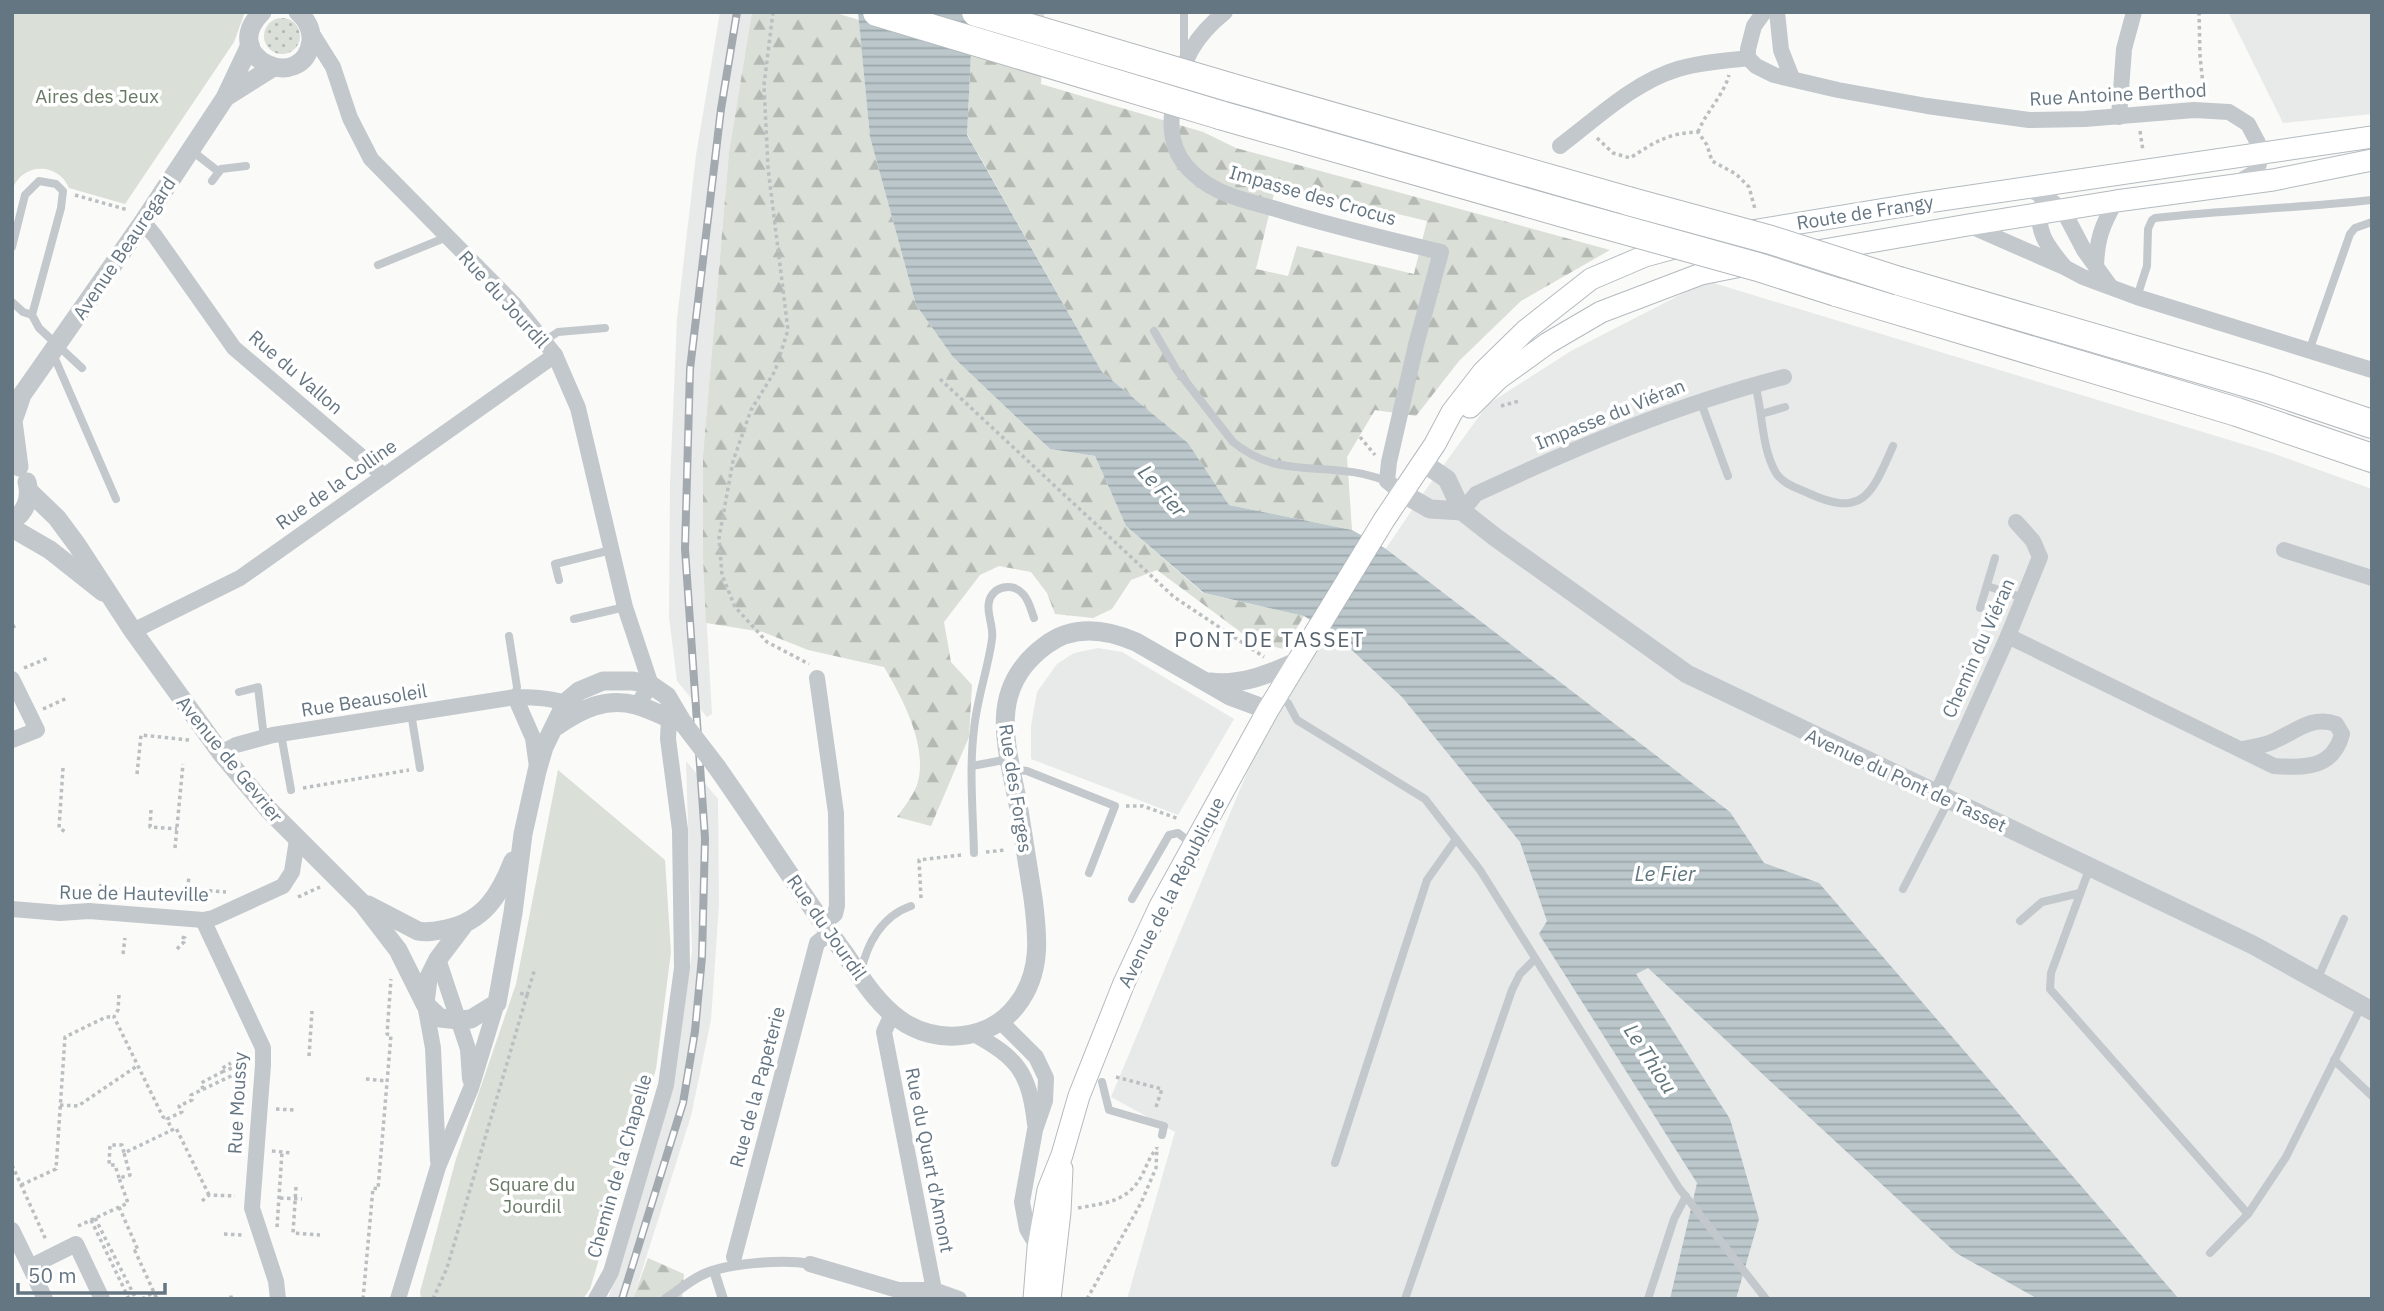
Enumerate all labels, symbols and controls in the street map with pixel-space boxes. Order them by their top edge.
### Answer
street label: Rue Antoine Berthod [2029,77,2207,111]
park label: Aires des Jeux [35,84,159,108]
street label: Impasse des Crocus [1227,160,1399,230]
street label: Avenue Beauregard [67,172,181,324]
street label: Route de Frangy [1795,189,1936,235]
street label: Rue du Jourdil [454,245,554,353]
street label: Rue du Vallon [244,325,348,419]
street label: Impasse du Viéran [1532,373,1688,455]
street label: Rue de la Colline [271,433,401,535]
water label: Le Fier [1132,458,1194,524]
street label: Chemin du Viéran [1936,574,2020,722]
district label: PONT DE TASSET [1174,625,1366,653]
street label: Rue Beausoleil [299,678,429,722]
street label: Avenue de Gevrier [172,691,288,827]
street label: Rue des Forges [994,722,1038,854]
street label: Avenue du Pont de Tasset [1802,723,2010,837]
street label: Avenue de la République [1112,793,1230,991]
water label: Le Fier [1635,859,1697,887]
street label: Rue du Jourdil [782,870,872,984]
street label: Rue de Hauteville [59,880,209,906]
street label: Rue de la Papeterie [724,1004,790,1170]
water label: Le Thiou [1618,1018,1684,1099]
street label: Rue Moussy [222,1051,252,1155]
street label: Rue du Quart d'Amont [900,1065,960,1255]
street label: Chemin de la Chapelle [581,1071,657,1261]
park label: Square du Jourdil [489,1172,575,1218]
scale bar [18,1252,164,1296]
text: 50 m [28,1261,77,1289]

